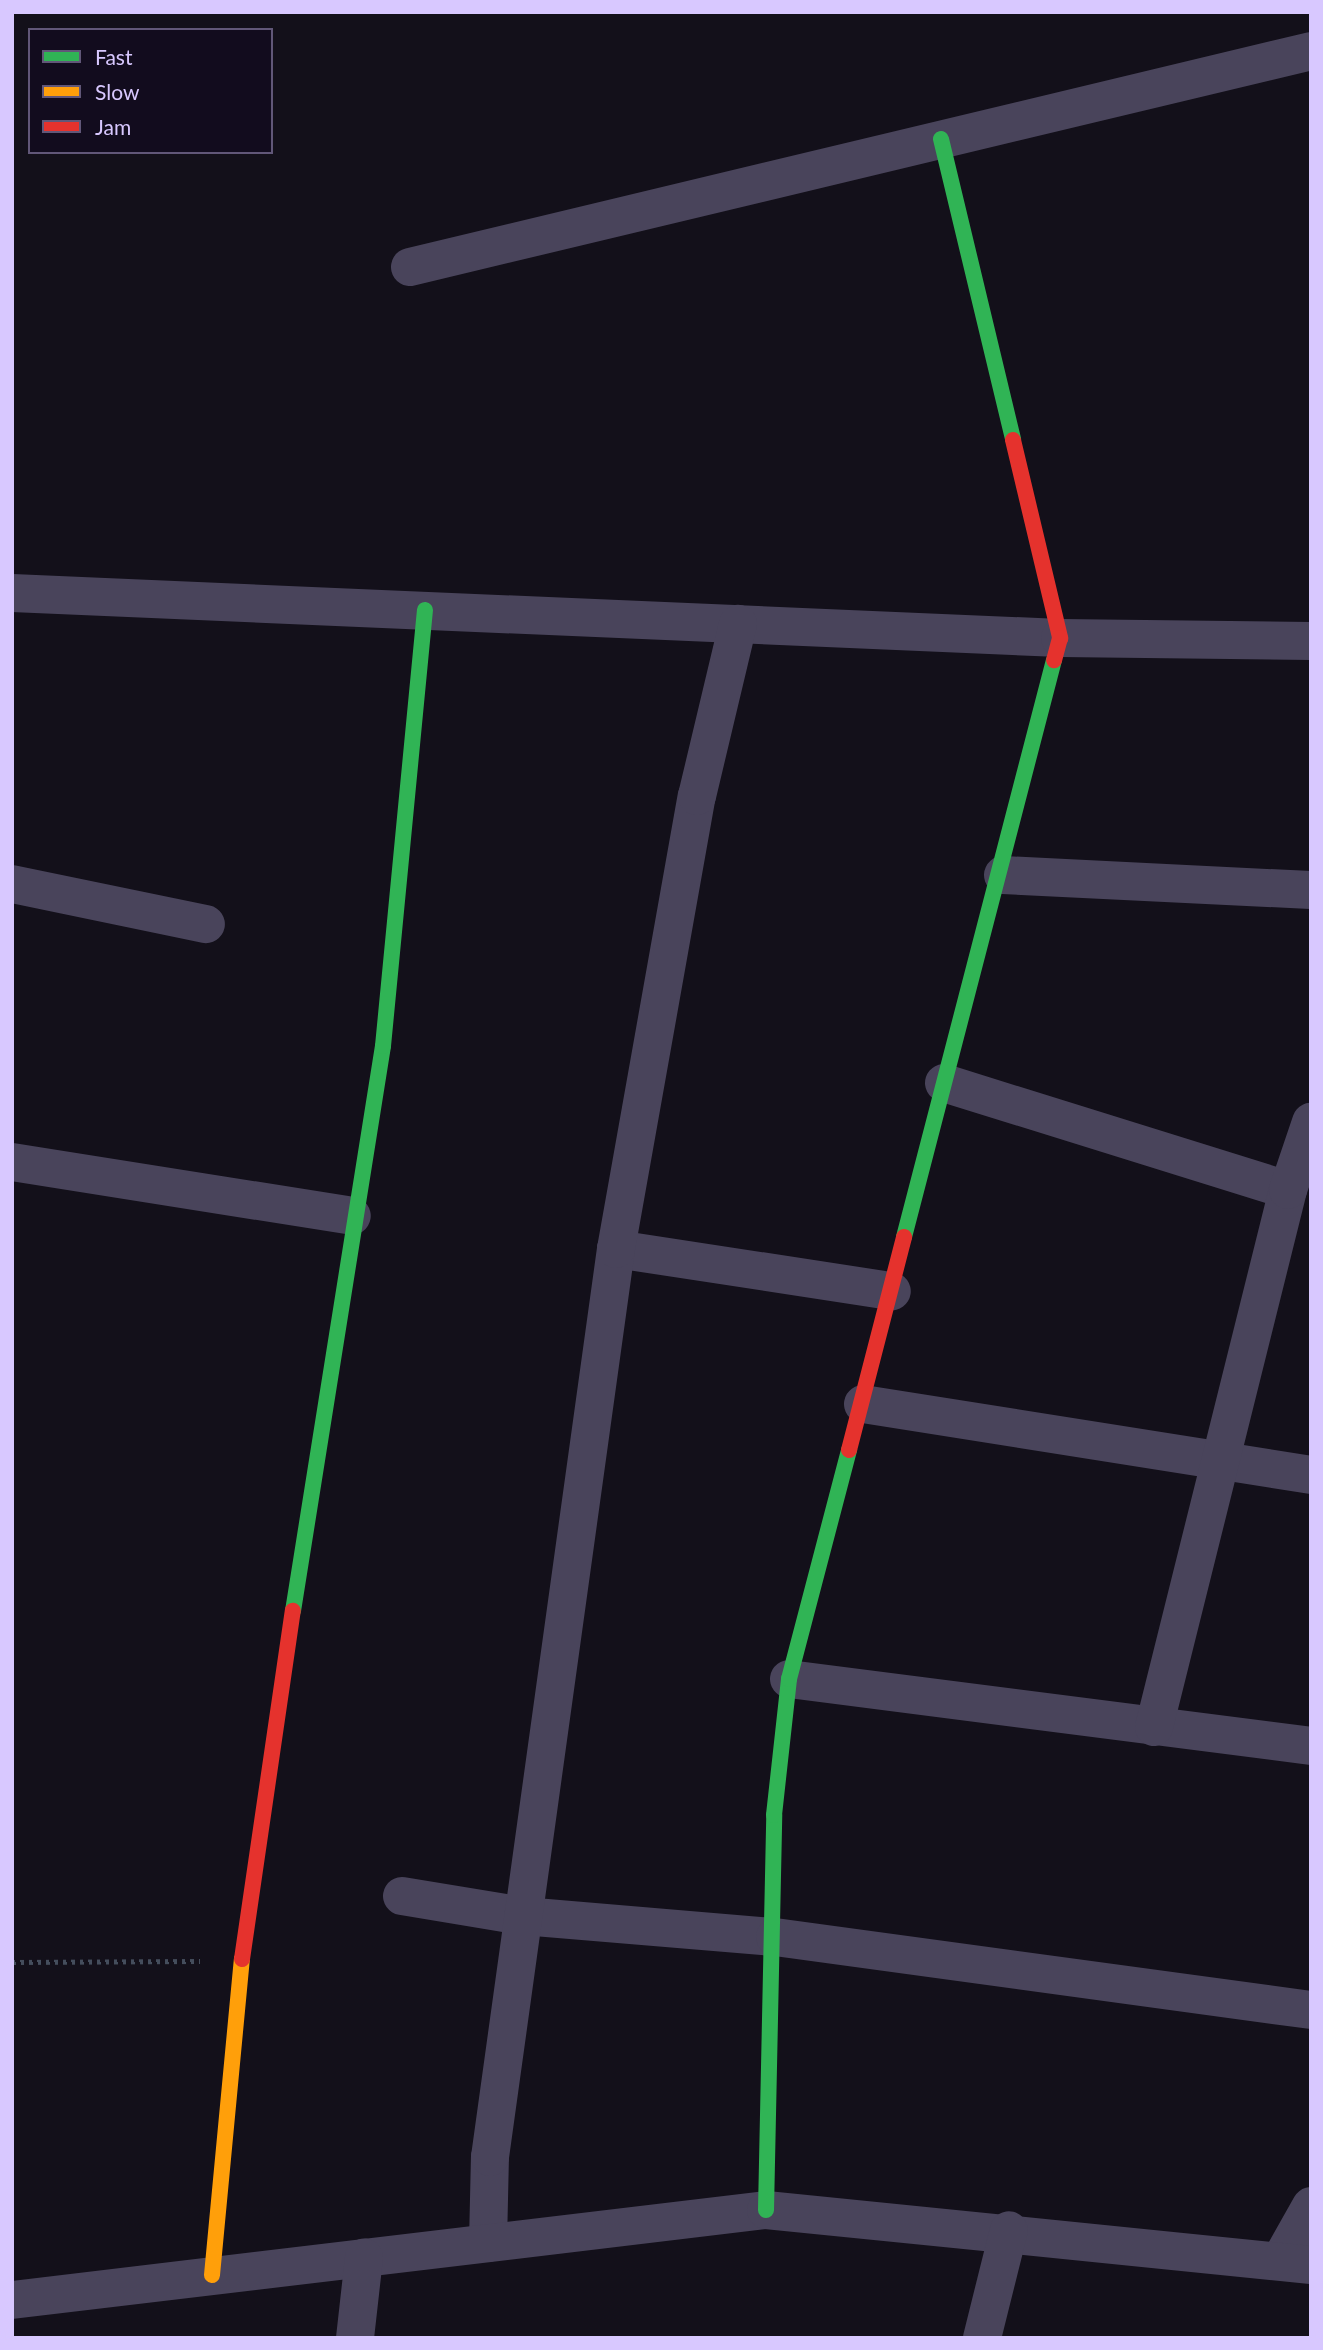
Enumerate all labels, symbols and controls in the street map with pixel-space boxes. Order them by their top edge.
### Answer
legend [28,28,273,154]
text: Fast [95,44,132,69]
text: Slow [95,79,139,104]
text: Jam [95,114,131,139]

